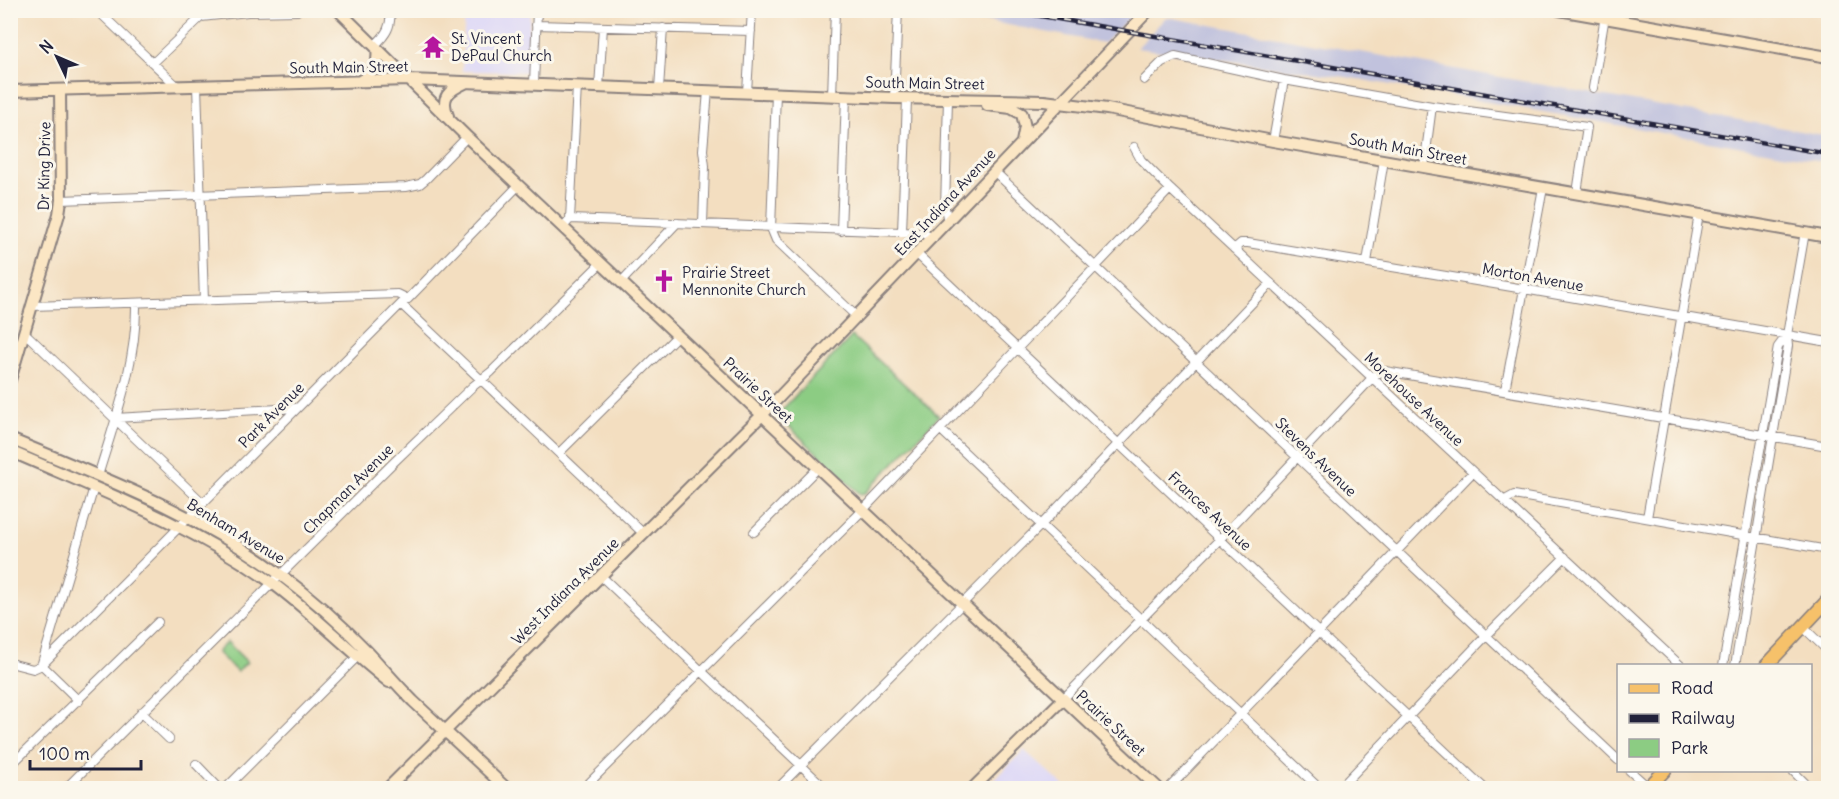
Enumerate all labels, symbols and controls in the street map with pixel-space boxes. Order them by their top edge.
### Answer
north arrow [27,27,87,87]
place label: St. Vincent DePaul Church [451,29,552,65]
temple icon: St. Vincent DePaul Church [420,34,446,60]
text: N [35,36,57,58]
street label: South Main Street [289,56,409,78]
street label: South Main Street [865,72,985,94]
street label: Dr King Drive [34,121,54,211]
street label: South Main Street [1348,129,1468,169]
street label: East Indiana Avenue [890,144,1000,260]
street label: Morton Avenue [1481,259,1585,295]
place label: Prairie Street Mennonite Church [682,263,806,299]
church icon: Prairie Street Mennonite Church [651,268,677,294]
street label: Morehouse Avenue [1360,348,1468,450]
street label: Prairie Street [719,353,797,427]
street label: Park Avenue [234,378,308,452]
street label: Stevens Avenue [1271,413,1361,501]
street label: Chapman Avenue [299,440,397,538]
street label: Frances Avenue [1164,467,1256,555]
street label: Benham Avenue [184,494,288,568]
street label: West Indiana Avenue [508,534,622,648]
legend [1617,664,1812,772]
text: Road [1671,676,1714,699]
street label: Prairie Street [1072,686,1150,760]
text: Railway [1671,706,1735,729]
scale bar [30,733,141,771]
text: Park [1671,736,1708,759]
text: 100 m [39,742,90,765]

